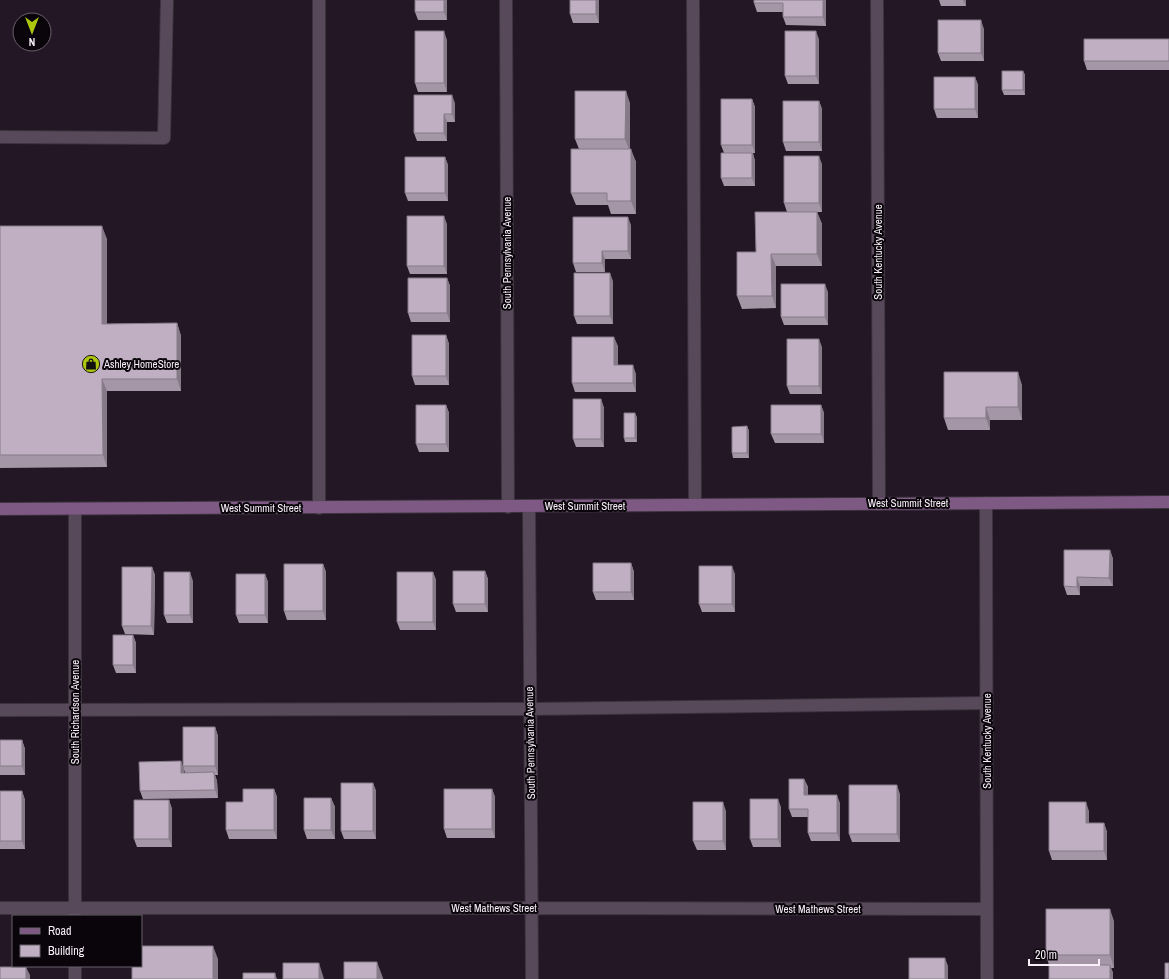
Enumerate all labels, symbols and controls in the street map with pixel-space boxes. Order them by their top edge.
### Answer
north arrow [12,12,52,52]
text: N [29,35,35,49]
street label: South Pennsylvania Avenue [500,197,514,309]
street label: South Kentucky Avenue [871,204,885,300]
shop icon: Ashley HomeStore [81,354,101,374]
place label: Ashley HomeStore [103,357,179,371]
street label: West Summit Street [868,496,949,510]
street label: West Summit Street [545,499,626,513]
street label: West Summit Street [221,501,302,515]
street label: South Richardson Avenue [68,660,82,764]
street label: South Pennsylvania Avenue [522,687,538,799]
street label: South Kentucky Avenue [980,693,994,789]
street label: West Mathews Street [451,901,537,915]
street label: West Mathews Street [775,902,861,916]
legend [12,915,142,967]
text: Road [48,923,72,939]
scale bar [1029,941,1099,967]
text: Building [48,943,85,959]
text: 20 m [1035,947,1057,963]

